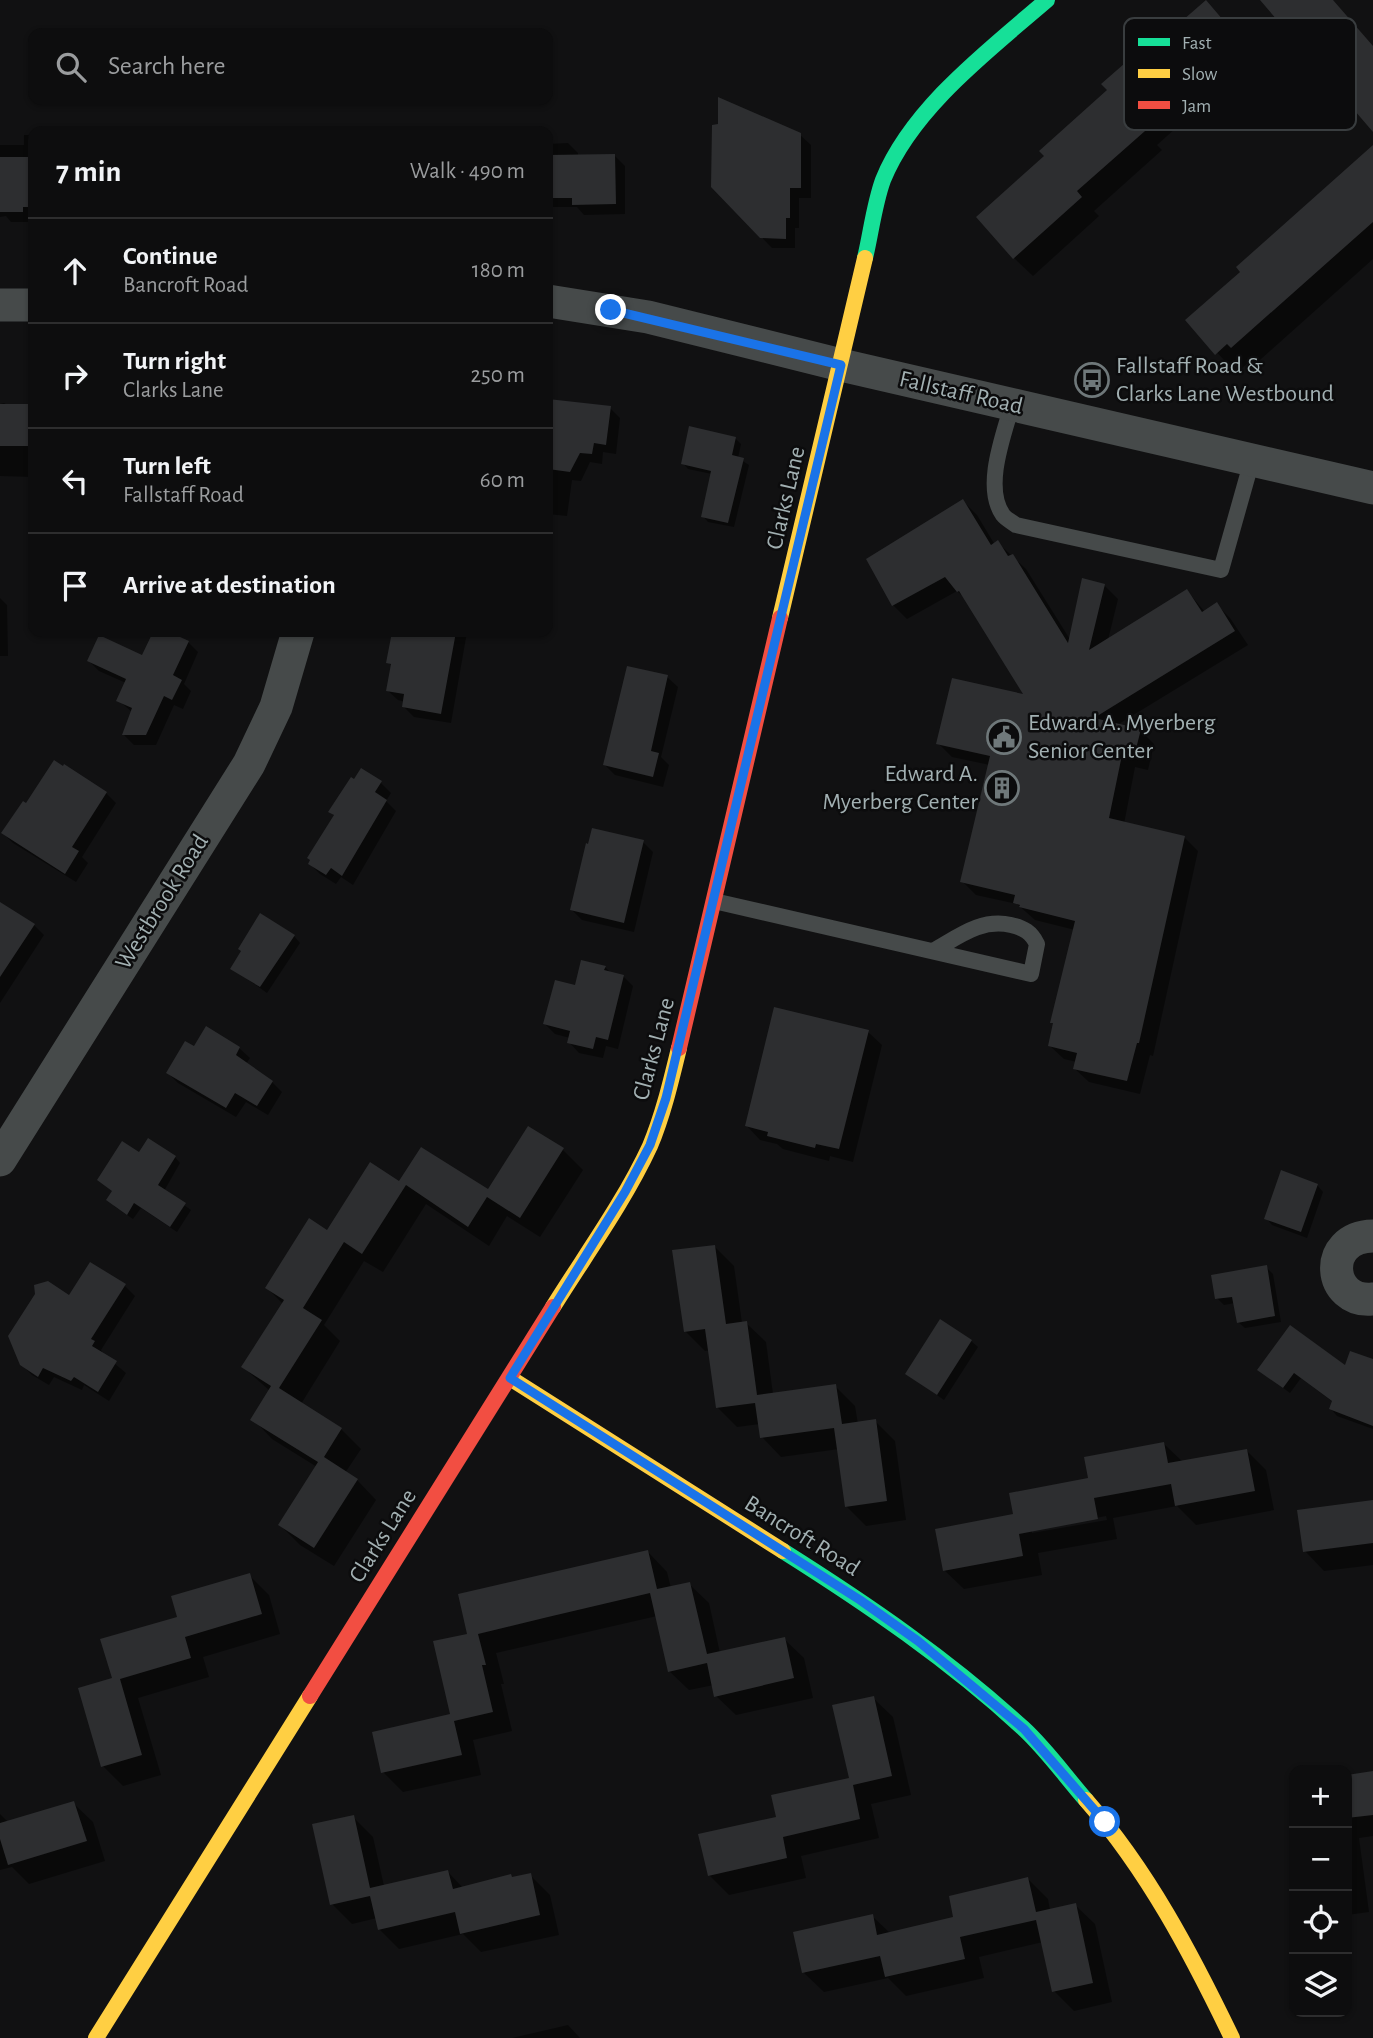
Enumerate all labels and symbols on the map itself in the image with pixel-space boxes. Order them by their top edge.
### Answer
legend [1124,18,1356,130]
text: Fast [1182,34,1212,53]
text: Slow [1182,65,1218,84]
text: Jam [1182,97,1211,116]
route end [595,294,626,325]
place label: Fallstaff Road & Clarks Lane Westbound [1116,354,1334,406]
bus stop icon: Fallstaff Road & Clarks Lane Westbound [1073,361,1111,399]
street label: Fallstaff Road [897,367,1025,419]
street label: Clarks Lane [762,444,810,552]
place label: Edward A. Myerberg Senior Center [1028,711,1216,763]
public building icon: Edward A. Myerberg Senior Center [985,718,1023,756]
place label: Edward A. Myerberg Center [822,762,978,814]
building icon: Edward A. Myerberg Center [983,769,1021,807]
street label: Westbrook Road [111,830,213,974]
street label: Clarks Lane [629,995,679,1103]
street label: Clarks Lane [345,1485,421,1587]
street label: Bancroft Road [740,1491,864,1581]
route start [1089,1806,1120,1837]

